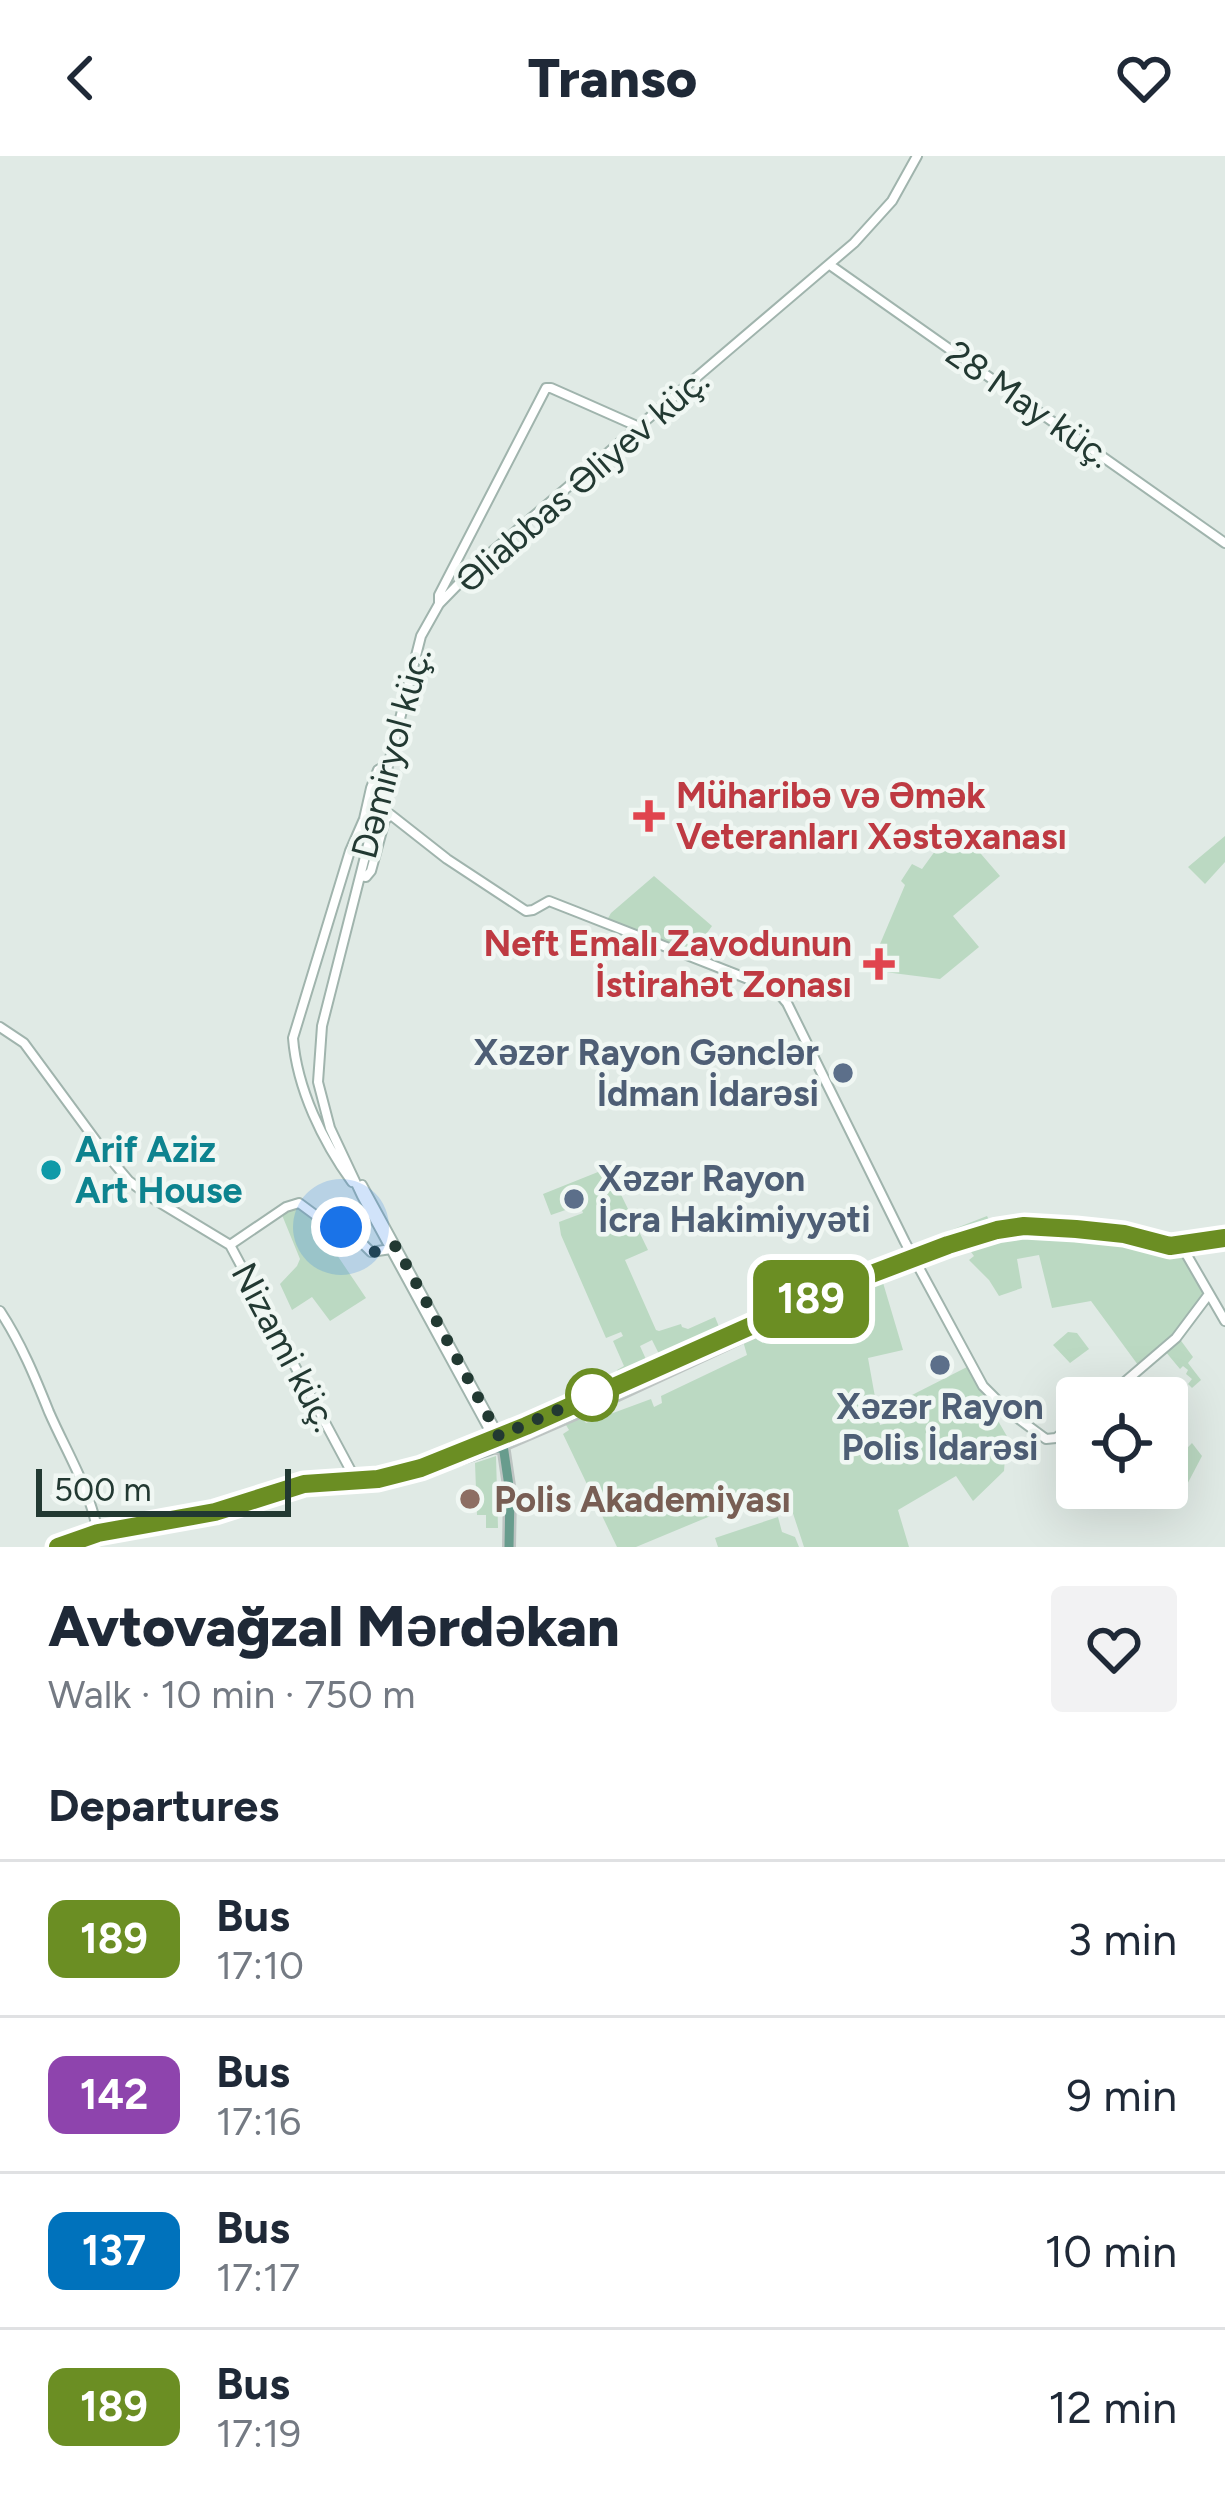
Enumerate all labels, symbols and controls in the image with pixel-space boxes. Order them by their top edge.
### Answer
icon: back [48,45,114,111]
icon: heart [1111,45,1177,111]
text: Transo [528,46,697,111]
street label: 28 May küç. [938,331,1120,477]
street label: Əliabbas Əliyev küç. [447,358,717,602]
street label: Dəmiryol küç. [342,643,440,863]
place label: Müharibə və Əmək Veteranları Xəstəxanası [676,774,1067,858]
marker: Müharibə və Əmək Veteranları Xəstəxanası [633,800,665,832]
place label: Neft Emalı Zavodunun İstirahət Zonası [483,922,852,1006]
marker: Neft Emalı Zavodunun İstirahət Zonası [863,948,895,980]
place label: Xəzər Rayon Gənclər İdman İdarəsi [474,1031,819,1115]
marker: Xəzər Rayon Gənclər İdman İdarəsi [830,1060,856,1086]
place label: Arif Aziz Art House [75,1128,243,1212]
marker: Arif Aziz Art House [38,1157,64,1183]
place label: Xəzər Rayon İcra Hakimiyyəti [598,1157,871,1241]
marker: Xəzər Rayon İcra Hakimiyyəti [561,1186,587,1212]
your location [311,1197,371,1257]
street label: Nizami küç. [223,1255,347,1439]
line badge: 189 [742,1260,880,1338]
text: 189 [777,1273,845,1324]
marker: Xəzər Rayon Polis İdarəsi [927,1352,953,1378]
unlabelled marker [567,1370,617,1420]
map controls [1056,1377,1188,1509]
button: locate [1056,1377,1188,1509]
place label: Xəzər Rayon Polis İdarəsi [836,1385,1044,1469]
scale bar [36,1463,291,1516]
text: 500 m [54,1470,152,1509]
place label: Polis Akademiyası [494,1478,791,1521]
marker: Polis Akademiyası [457,1486,483,1512]
button: heart [1051,1586,1177,1712]
text: Avtovağzal Mərdəkan [48,1592,620,1660]
text: Walk · 10 min · 750 m [48,1671,416,1718]
text: Departures [48,1778,279,1832]
text: Bus [216,1888,290,1942]
text: 3 min [1068,1912,1177,1966]
text: 189 [80,1913,148,1964]
text: 17:10 [216,1942,304,1989]
text: Bus [216,2044,290,2098]
text: 9 min [1067,2068,1177,2122]
text: 142 [80,2069,148,2120]
text: 17:16 [216,2098,301,2145]
text: Bus [216,2200,290,2254]
text: 10 min [1045,2224,1177,2278]
text: 137 [82,2225,146,2276]
text: 17:17 [216,2254,300,2301]
text: Bus [216,2356,290,2410]
text: 12 min [1048,2380,1177,2434]
text: 189 [80,2381,148,2432]
text: 17:19 [216,2410,301,2457]

